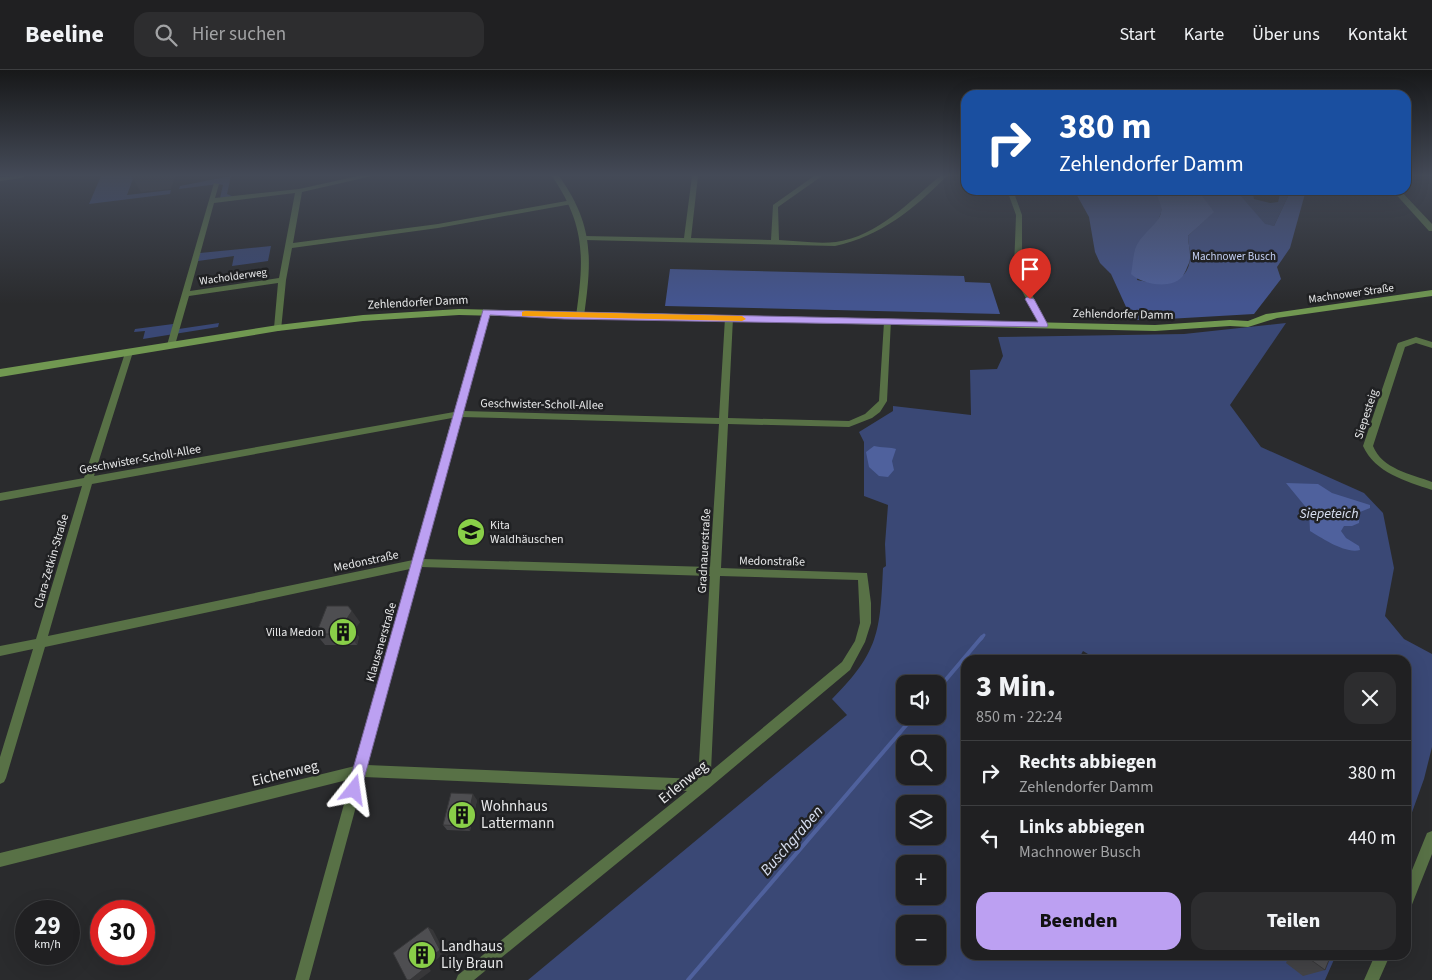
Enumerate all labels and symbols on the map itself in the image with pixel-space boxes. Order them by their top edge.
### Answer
pin [1009,248,1051,299]
park label: Machnower Busch [1192,249,1276,264]
street label: Wacholderweg [198,264,268,289]
street label: Machnower Straße [1307,280,1395,307]
street label: Zehlendorfer Damm [367,291,469,314]
street label: Zehlendorfer Damm [1072,305,1174,324]
street label: Siepesteig [1350,387,1383,441]
street label: Geschwister-Scholl-Allee [480,395,604,414]
street label: Geschwister-Scholl-Allee [78,440,202,479]
water label: Siepeteich [1300,504,1358,524]
street label: Gradnauerstraße [694,508,715,594]
street label: Clara-Zetkin-Straße [30,512,73,610]
school or university icon: Kita Waldhäuschen [456,517,486,547]
place label: Kita Waldhäuschen [490,517,564,548]
street label: Medonstraße [332,546,400,577]
street label: Medonstraße [739,552,805,571]
street label: Klausenerstraße [362,600,401,684]
building icon: Villa Medon [328,617,358,647]
place label: Villa Medon [266,624,324,641]
street label: Eichenweg [250,755,321,792]
street label: Erlenweg [654,756,713,809]
position arrow [327,763,379,815]
place label: Wohnhaus Lattermann [481,796,554,834]
building icon: Wohnhaus Lattermann [447,800,477,830]
water label: Buschgraben [755,801,828,880]
speed limit sign: 30 [90,900,155,965]
place label: Landhaus Lily Braun [441,936,503,974]
building icon: Landhaus Lily Braun [407,940,437,970]

